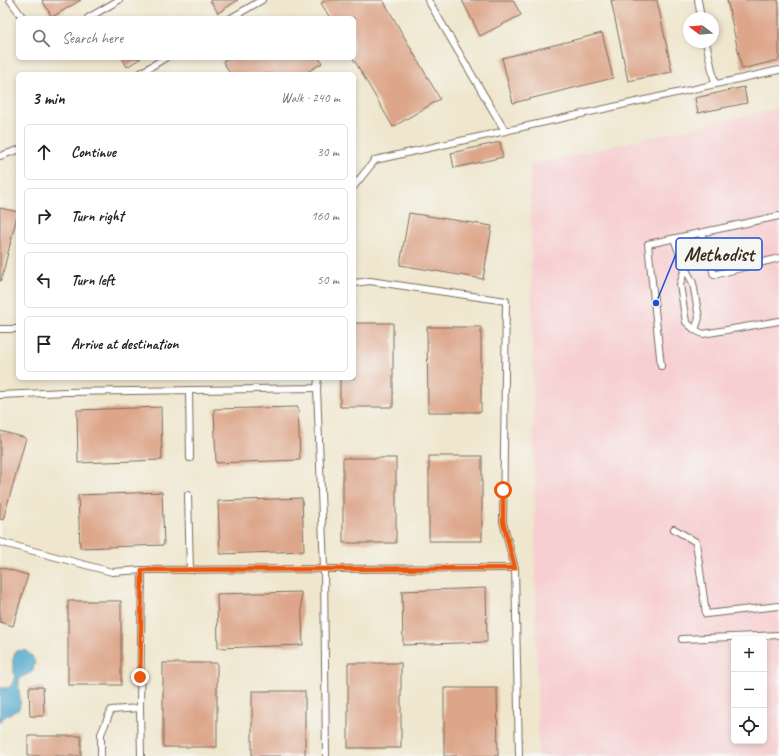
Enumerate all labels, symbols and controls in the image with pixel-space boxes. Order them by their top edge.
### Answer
north arrow [683,12,719,48]
search box [16,16,356,60]
icon: search [30,27,52,49]
text: Search here [62,29,123,48]
text: 3 min [32,88,65,109]
text: Walk · 240 m [281,90,340,106]
icon: ahead [33,141,55,163]
text: Continue [71,143,116,162]
text: 30 m [317,144,339,160]
icon: right [33,205,55,227]
text: Turn right [71,207,124,226]
text: 160 m [311,208,339,224]
callout: Methodist [676,238,762,270]
text: Methodist [684,242,756,267]
icon: left [33,269,55,291]
text: Turn left [71,271,114,290]
text: 50 m [317,272,339,288]
icon: arrive [33,333,55,355]
text: Arrive at destination [71,335,178,354]
route start [494,481,512,499]
map controls [731,636,767,744]
button: + [731,636,767,672]
route end [131,668,149,686]
button: − [731,672,767,708]
button: locate [731,708,767,744]

